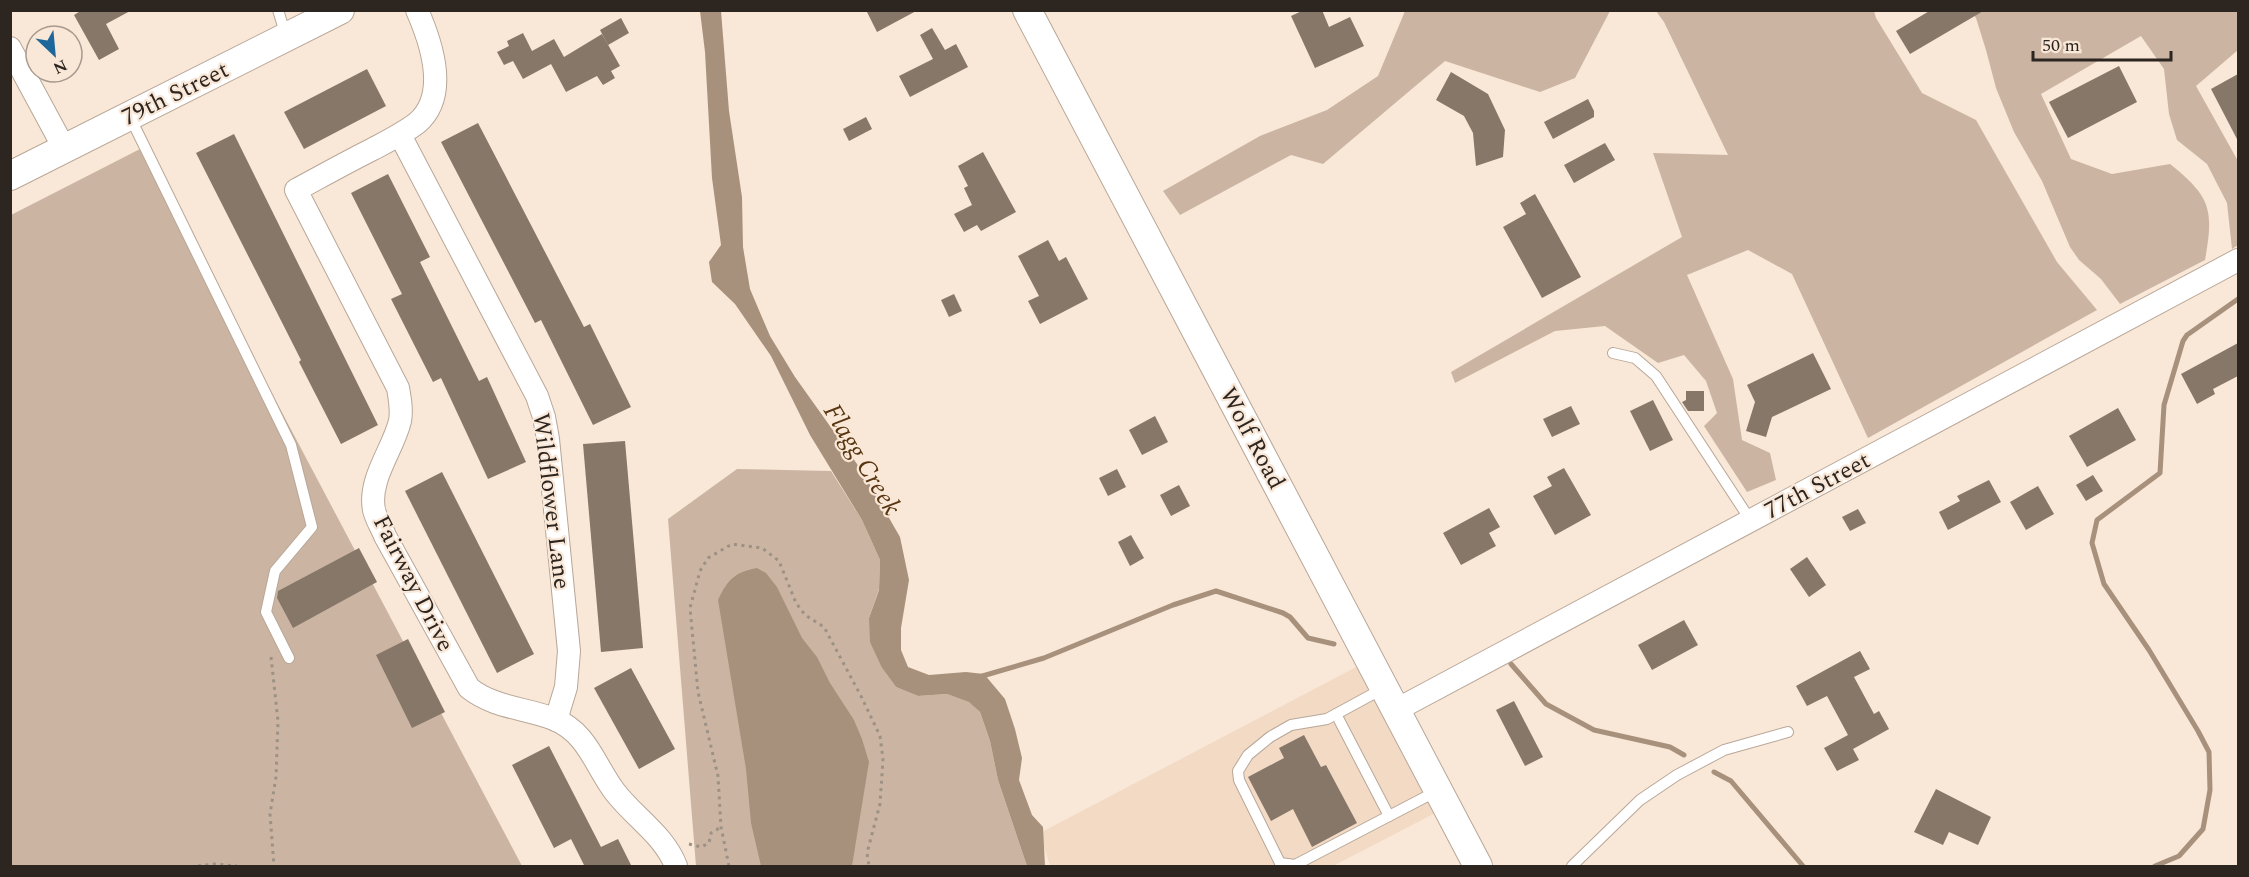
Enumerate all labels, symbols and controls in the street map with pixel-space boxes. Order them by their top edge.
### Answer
north arrow [24,24,84,84]
scale bar [2033,24,2171,62]
text: 50 m [2042,32,2080,59]
street label: 79th Street [116,52,235,135]
text: N [49,53,71,80]
street label: Wolf Road [1210,381,1294,496]
water label: Flagg Creek [813,396,911,523]
street label: Wildflower Lane [522,411,580,591]
street label: 77th Street [1758,443,1877,529]
street label: Fairway Drive [363,509,463,658]

